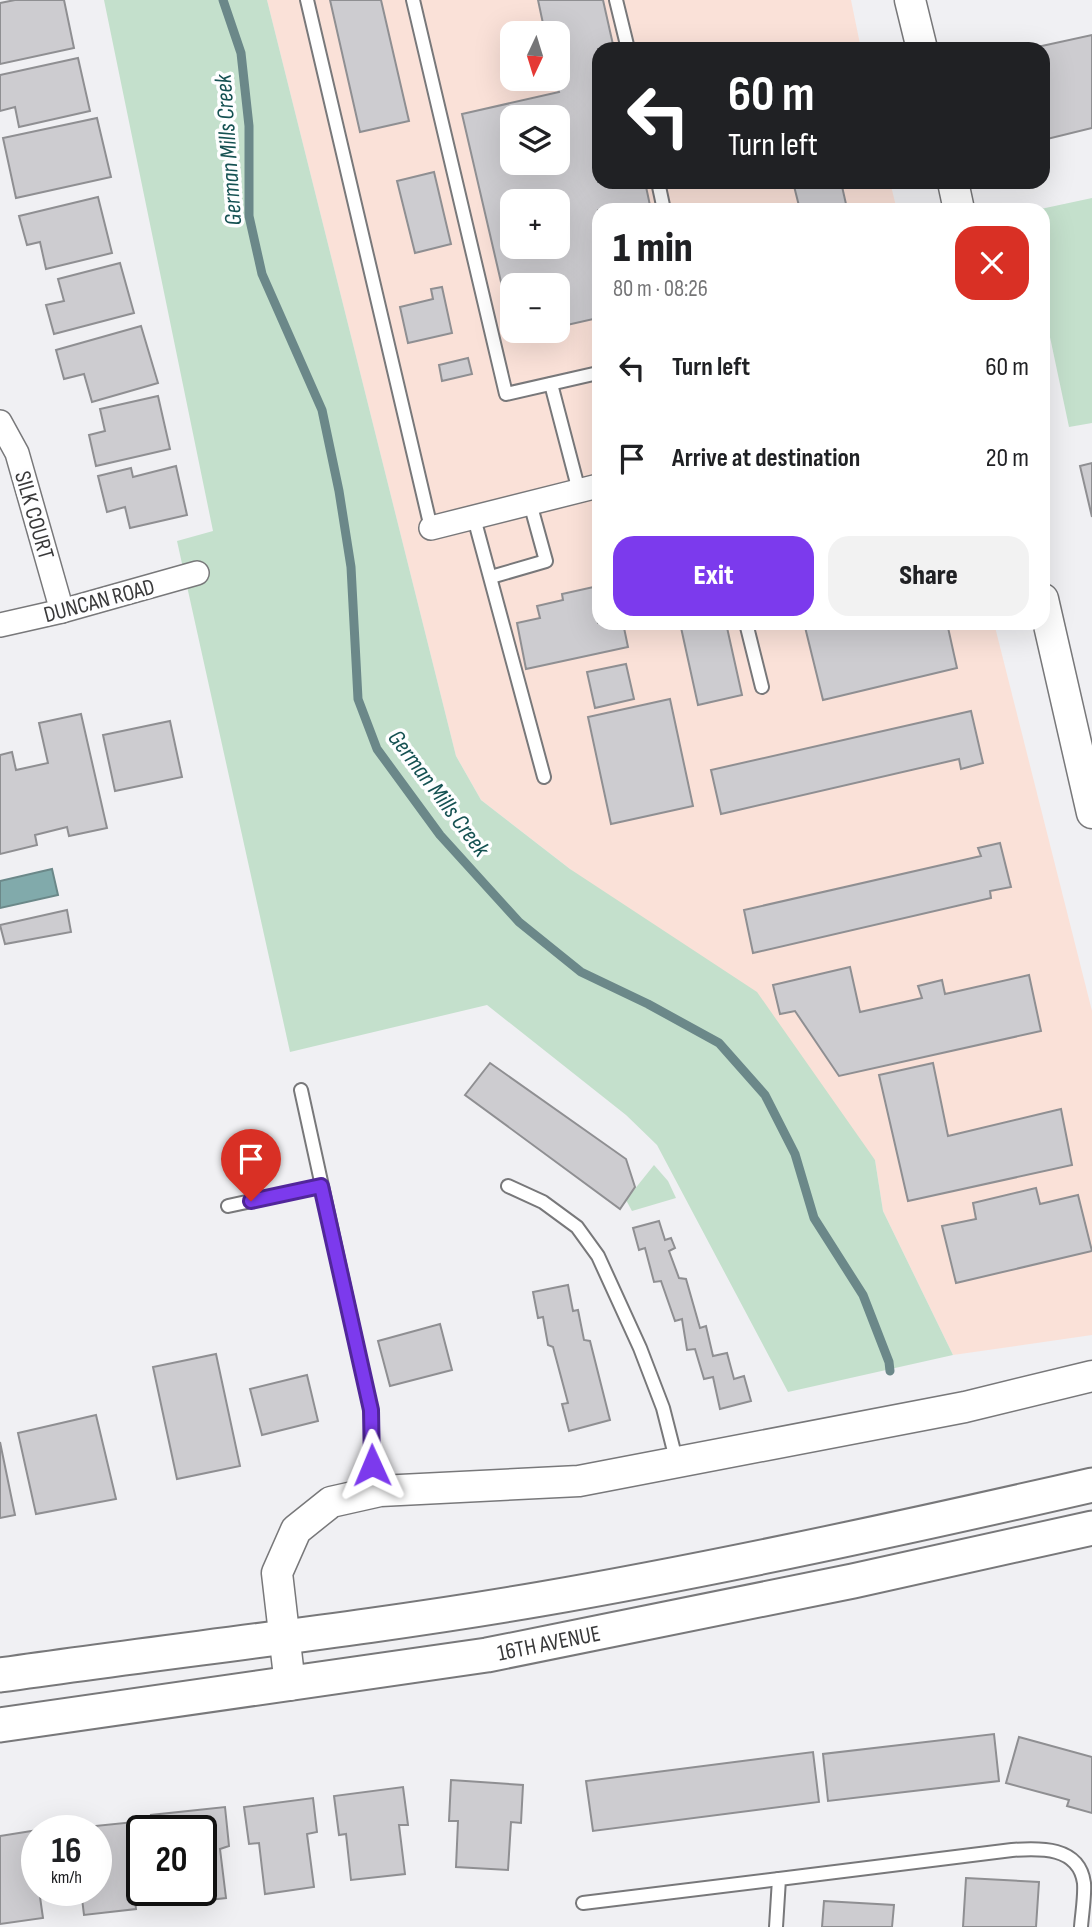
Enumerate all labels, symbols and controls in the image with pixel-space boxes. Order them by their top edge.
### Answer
north arrow [500,21,570,91]
map controls [500,21,570,343]
text: 60 m [728,66,815,125]
icon: left [613,70,704,161]
water label: German Mills Creek [209,72,248,226]
button: layers [500,105,570,175]
text: Turn left [728,126,818,165]
button: + [500,189,570,259]
text: 1 min [613,223,693,274]
button: close [955,226,1029,300]
button: − [500,273,570,343]
text: 80 m · 08:26 [613,275,708,303]
icon: left [613,349,651,387]
text: Turn left [672,352,750,383]
text: 60 m [985,352,1029,383]
icon: arrive [613,440,651,478]
text: Arrive at destination [672,443,860,474]
text: 20 m [986,443,1029,474]
street label: SILK COURT [8,468,60,563]
button: Exit [613,536,814,616]
button: Share [828,536,1029,616]
street label: DUNCAN ROAD [41,573,158,629]
water label: German Mills Creek [382,724,496,863]
pin [221,1129,281,1201]
icon: arrive [232,1140,270,1178]
position arrow [335,1428,409,1502]
street label: 16TH AVENUE [495,1619,603,1668]
speed limit sign: 20 [126,1815,217,1906]
text: 16 [51,1830,82,1873]
text: km/h [51,1867,82,1888]

